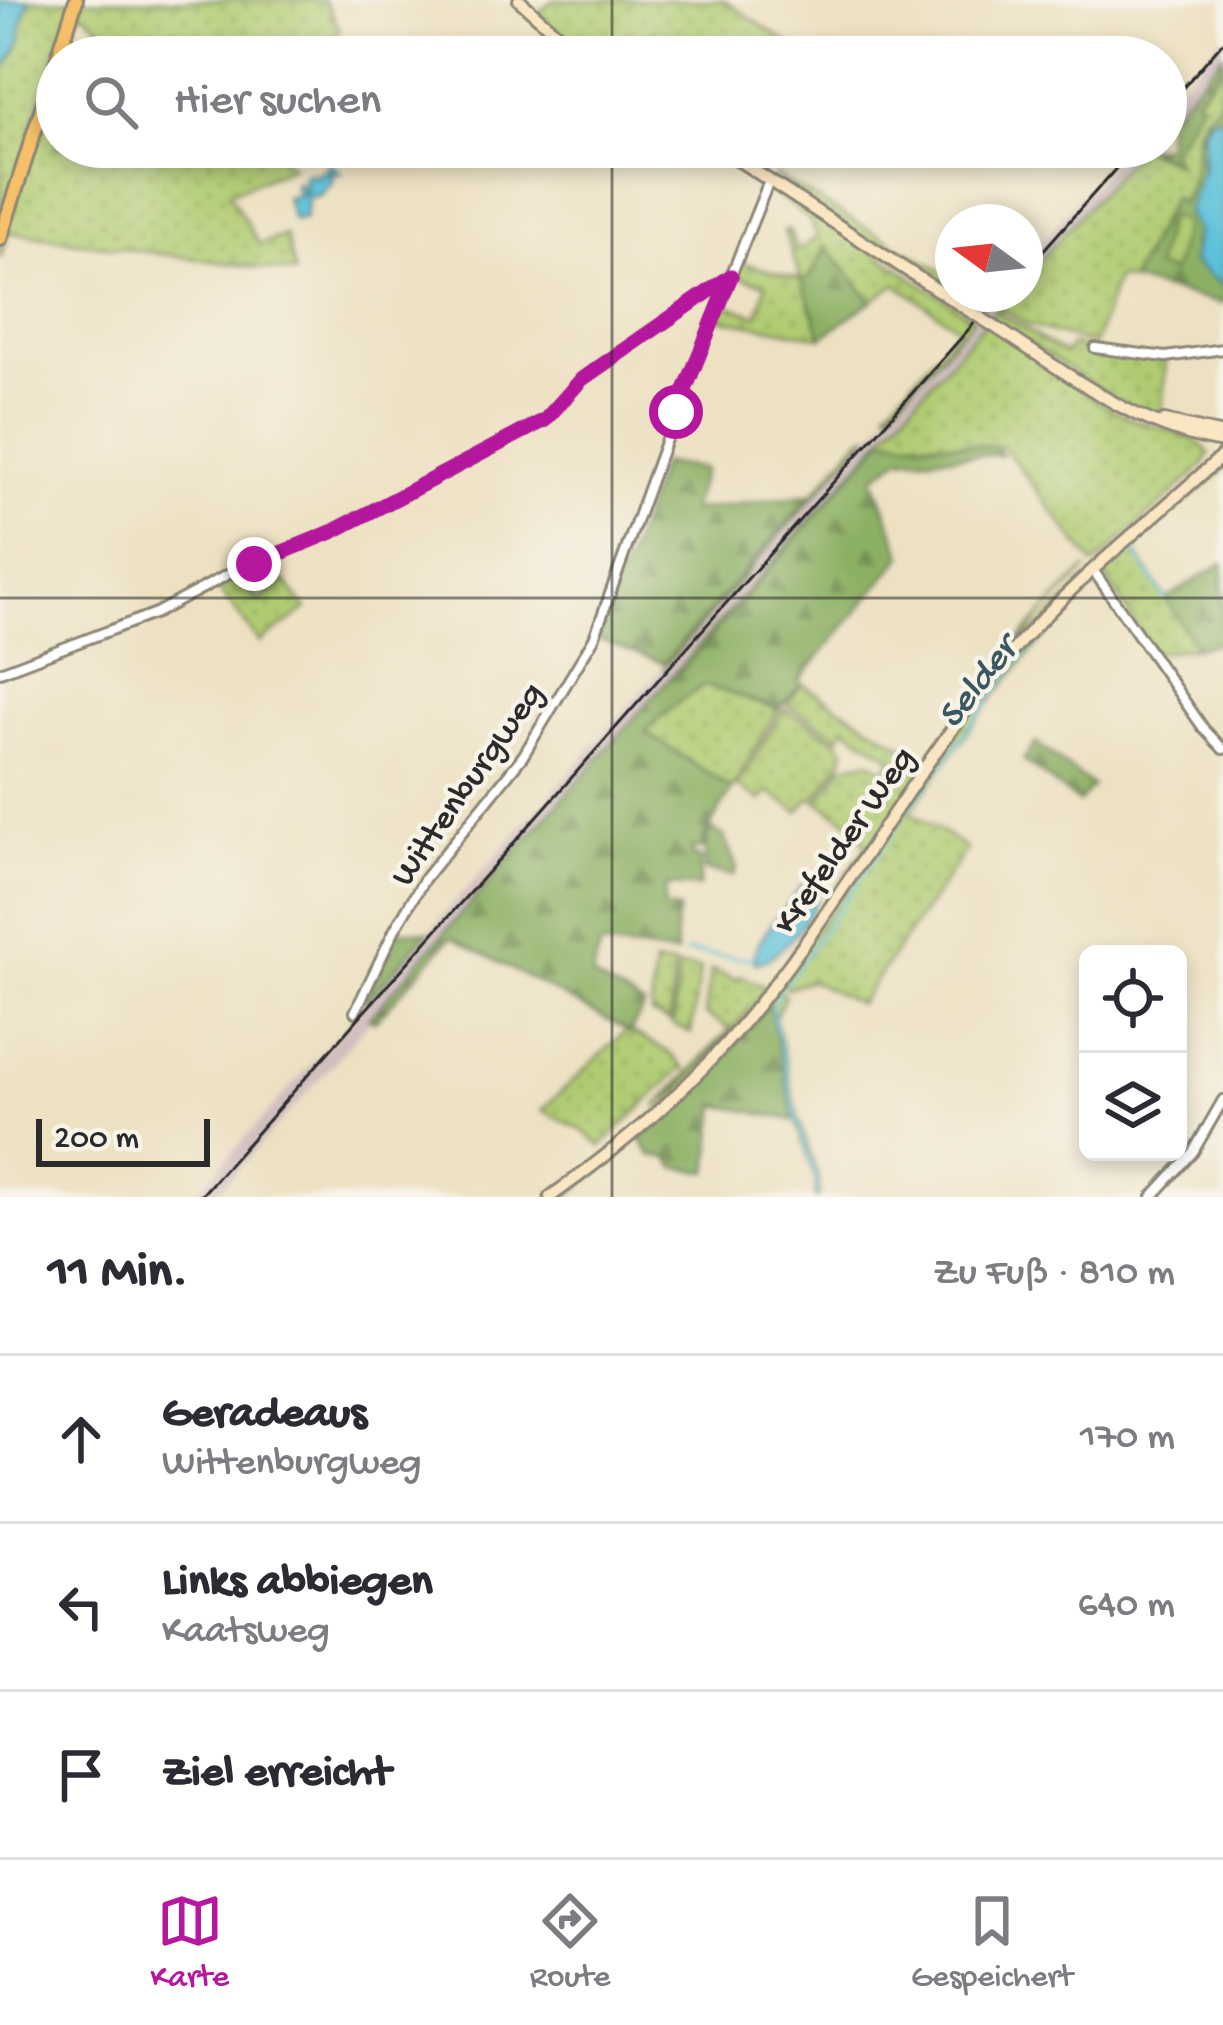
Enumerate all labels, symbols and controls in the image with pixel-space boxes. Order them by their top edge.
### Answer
search box [36,36,1187,168]
icon: search [78,69,144,135]
text: Hier suchen [174,76,381,129]
north arrow [935,204,1043,312]
route start [649,385,703,439]
route end [227,537,281,591]
water label: Selder [930,624,1034,739]
street label: Wittenburgweg [383,675,556,896]
street label: Krefelder Weg [766,740,927,944]
map controls [1079,945,1187,1161]
button: locate [1079,945,1187,1053]
button: layers [1079,1053,1187,1161]
scale bar [36,1113,210,1166]
text: 200 m [54,1121,139,1159]
text: 11 Min. [48,1245,188,1305]
text: Zu Fuß · 810 m [933,1252,1175,1298]
text: Geradeaus [162,1389,367,1442]
icon: ahead [48,1406,114,1472]
text: 170 m [1080,1416,1175,1462]
text: Wittenburgweg [162,1442,422,1488]
text: Links abbiegen [162,1557,433,1610]
icon: left [48,1574,114,1640]
text: 640 m [1078,1584,1175,1630]
text: Kaatsweg [162,1610,330,1656]
icon: arrive [48,1742,114,1808]
text: Ziel erreicht [162,1748,391,1801]
tab: Karte [150,1888,229,1998]
tab: Route [530,1888,610,1998]
tab: Gespeichert [911,1888,1073,1998]

